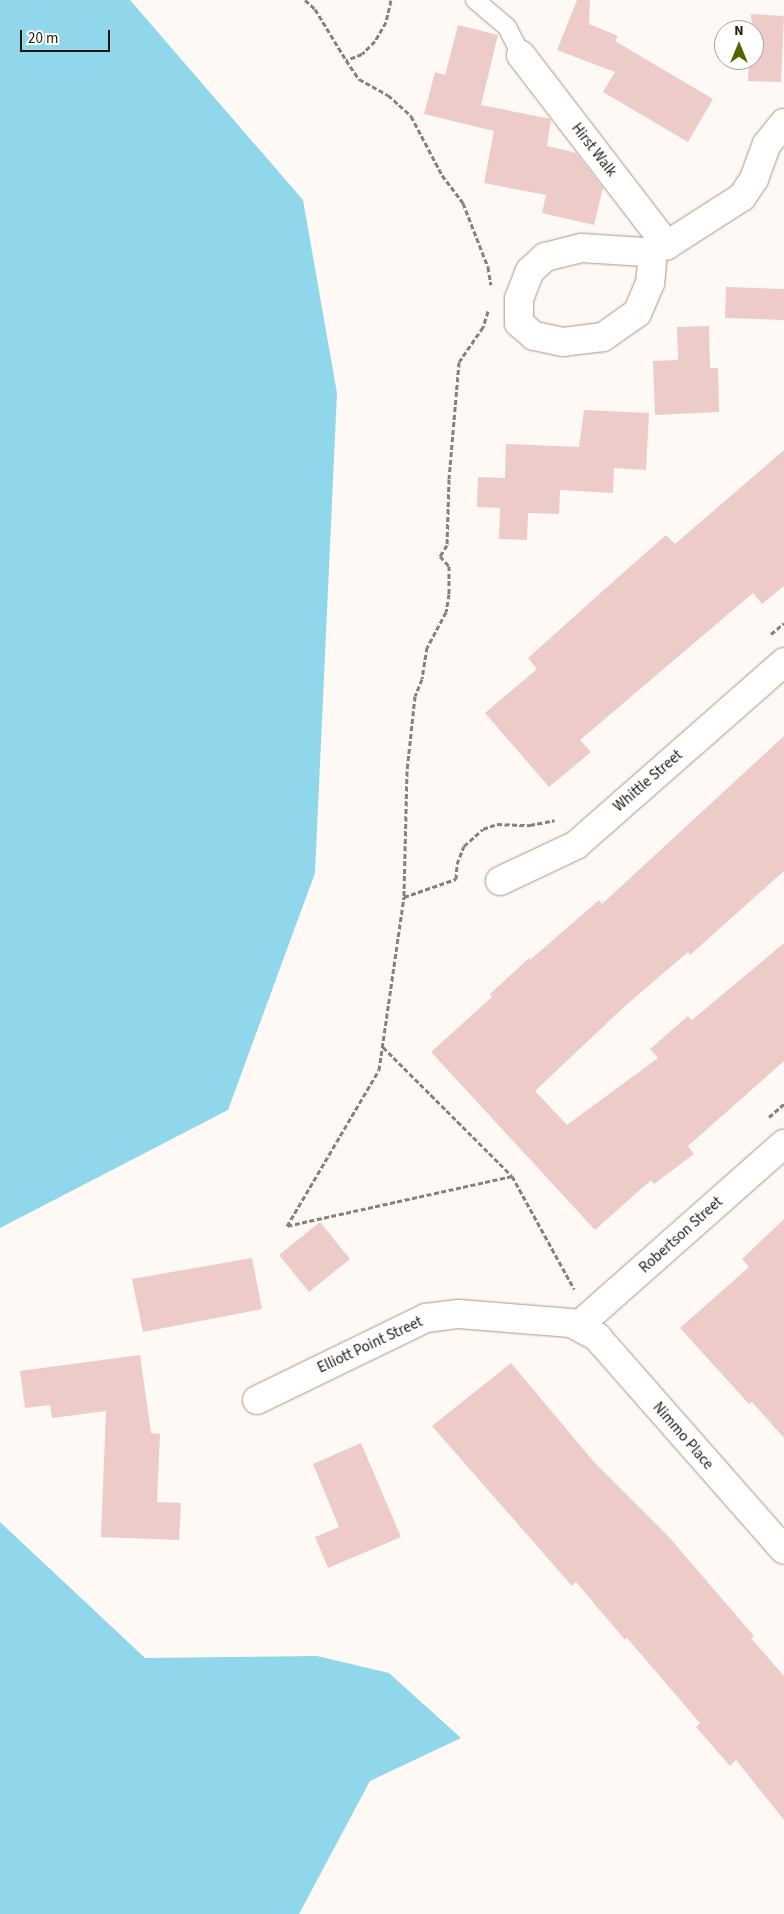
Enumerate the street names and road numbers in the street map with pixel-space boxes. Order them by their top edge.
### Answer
street label: Hirst Walk [568,120,620,180]
street label: Whittle Street [610,746,686,816]
street label: Robertson Street [636,1193,726,1277]
street label: Elliott Point Street [315,1313,425,1377]
street label: Nimmo Place [649,1399,717,1473]

